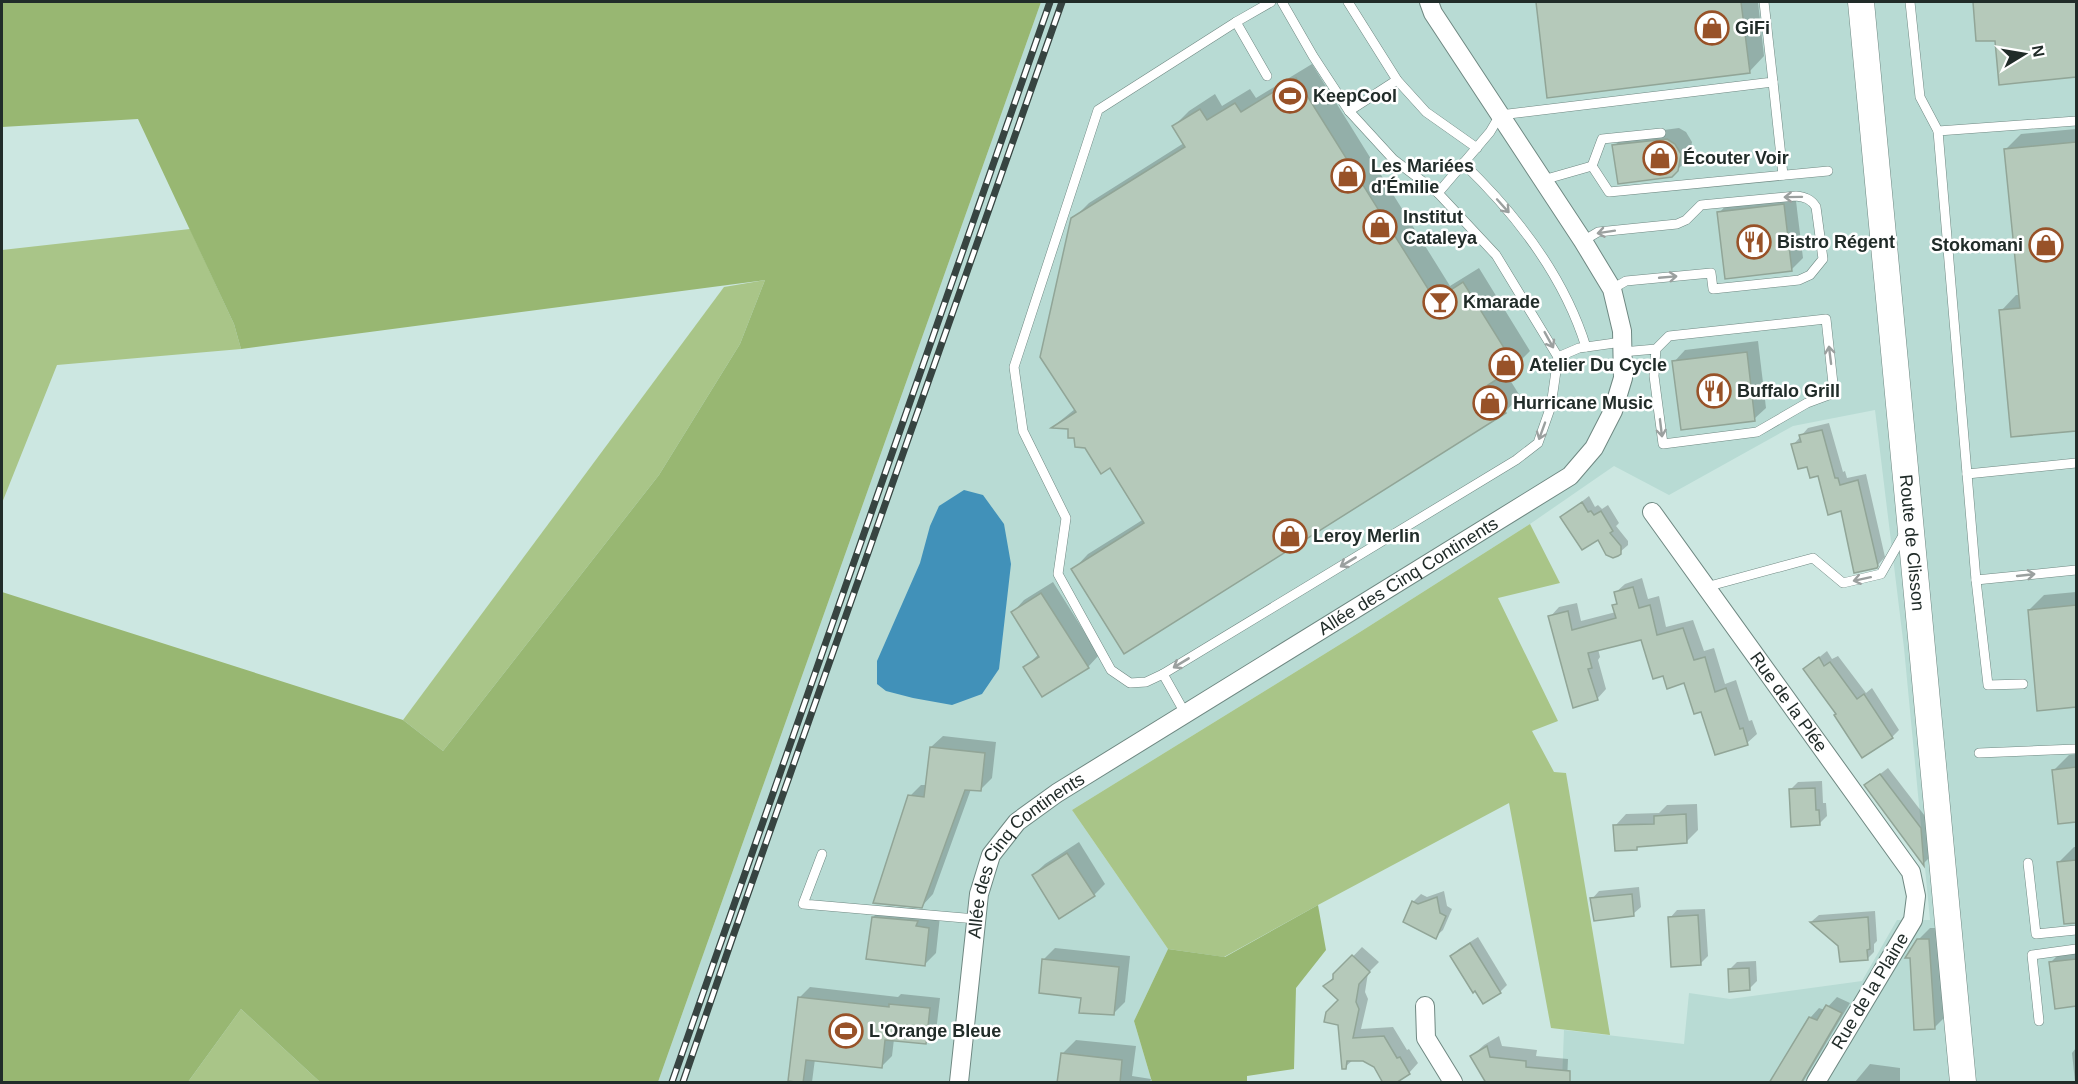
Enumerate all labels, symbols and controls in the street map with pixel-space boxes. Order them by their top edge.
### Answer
shop icon: GiFi [1694,10,1730,46]
place label: GiFi [1735,18,1770,38]
north arrow [1994,24,2054,84]
text: N [2029,44,2048,59]
sports icon: KeepCool [1272,78,1308,114]
place label: KeepCool [1313,86,1397,106]
shop icon: Écouter Voir [1642,140,1678,176]
place label: Écouter Voir [1683,147,1789,168]
place label: Les Mariées d'Émilie [1371,156,1474,197]
shop icon: Les Mariées d'Émilie [1330,158,1366,194]
one-way arrow [1784,191,1804,202]
one-way arrow [1496,198,1510,213]
place label: Institut Cataleya [1403,207,1478,248]
shop icon: Institut Cataleya [1362,209,1398,245]
restaurant icon: Bistro Régent [1736,224,1772,260]
one-way arrow [1597,226,1616,237]
shop icon: Stokomani [2028,227,2064,263]
place label: Bistro Régent [1777,232,1895,252]
place label: Stokomani [1931,235,2023,255]
one-way arrow [1658,271,1678,282]
bar icon: Kmarade [1422,284,1458,320]
place label: Kmarade [1463,292,1540,312]
one-way arrow [1543,331,1555,348]
one-way arrow [1824,345,1835,365]
shop icon: Atelier Du Cycle [1488,347,1524,383]
place label: Atelier Du Cycle [1529,355,1667,375]
restaurant icon: Buffalo Grill [1696,373,1732,409]
place label: Buffalo Grill [1737,381,1840,401]
shop icon: Hurricane Music [1472,385,1508,421]
place label: Hurricane Music [1513,393,1653,413]
one-way arrow [1655,418,1666,438]
one-way arrow [1536,421,1547,440]
street label: Route de Clisson [1896,473,1928,612]
street label: Allée des Cinq Continents [1315,513,1502,639]
shop icon: Leroy Merlin [1272,518,1308,554]
place label: Leroy Merlin [1313,526,1420,546]
one-way arrow [1340,556,1357,568]
one-way arrow [2016,569,2036,580]
one-way arrow [1853,573,1872,585]
street label: Rue de la Plée [1746,648,1831,756]
one-way arrow [1173,658,1190,670]
street label: Allée des Cinq Continents [964,769,1088,940]
street label: Rue de la Plaine [1827,929,1913,1053]
sports icon: L'Orange Bleue [828,1013,864,1049]
place label: L'Orange Bleue [869,1021,1001,1041]

